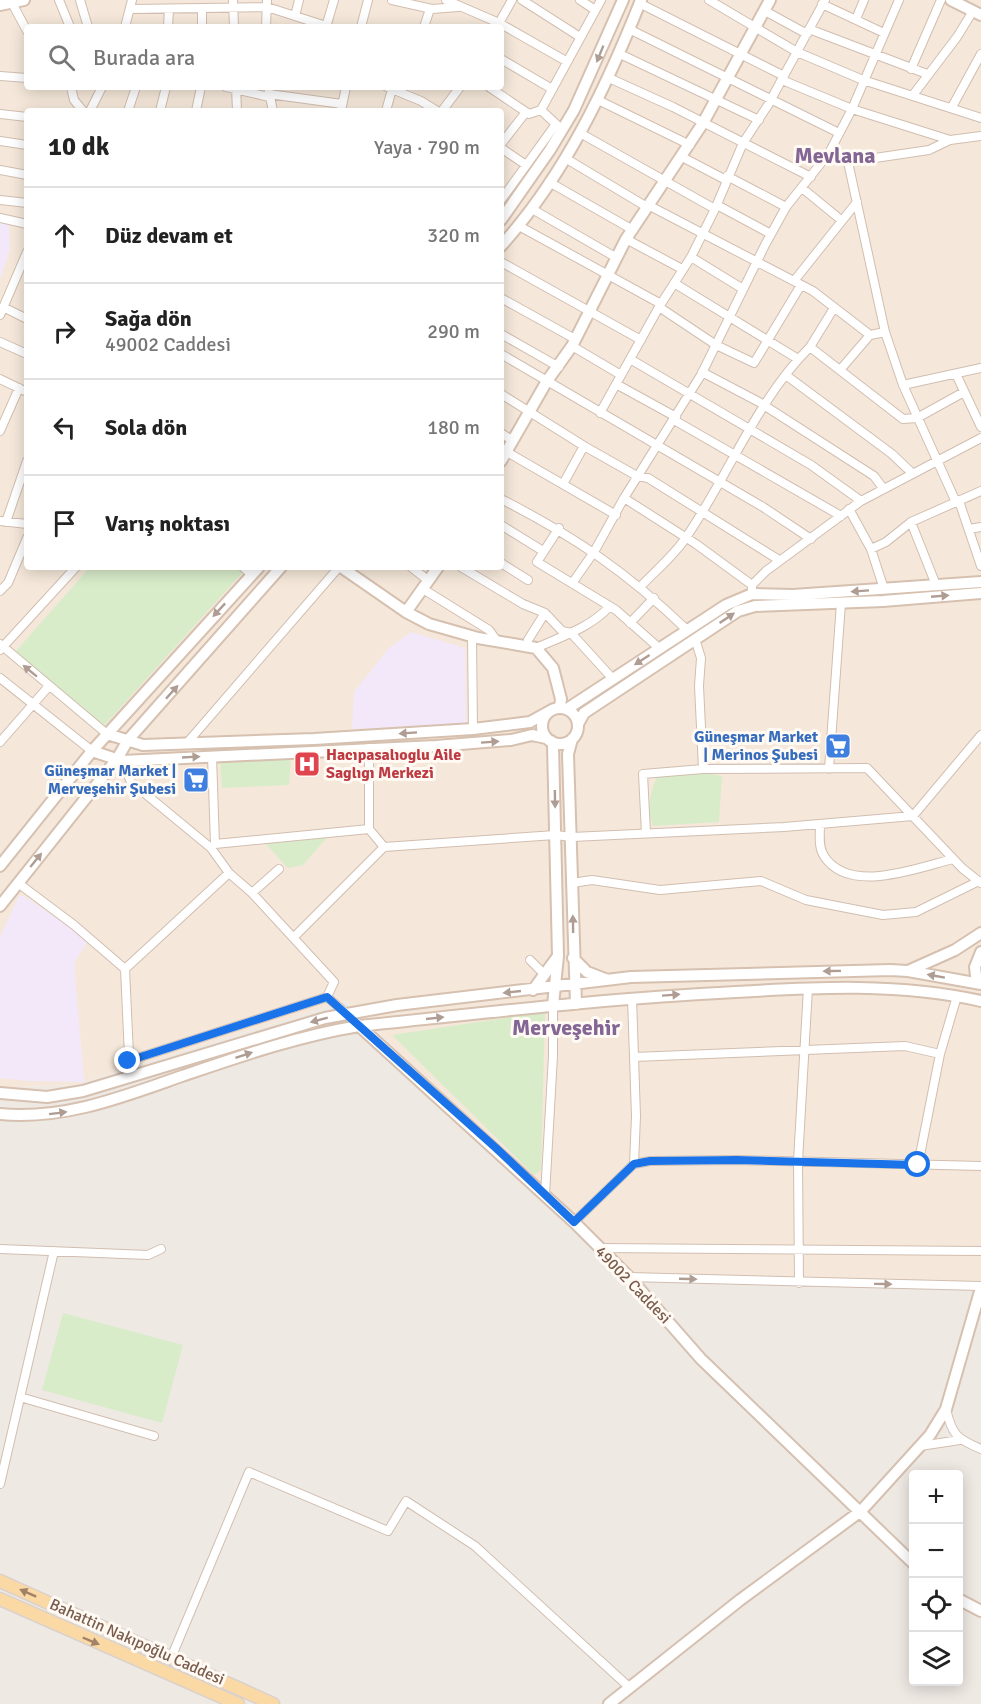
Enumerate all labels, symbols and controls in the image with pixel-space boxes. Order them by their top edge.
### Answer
search box [24,24,504,90]
icon: search [45,41,78,74]
text: Burada ara [93,44,195,71]
one-way arrow [595,45,605,63]
text: 10 dk [48,131,109,163]
text: Yaya · 790 m [374,135,480,160]
district label: Mevlana [794,142,876,169]
icon: ahead [48,219,81,252]
text: Düz devam et [105,222,233,249]
text: 320 m [427,223,480,248]
text: Sağa dön [105,305,192,332]
icon: right [48,315,81,348]
text: 290 m [427,319,480,344]
text: 49002 Caddesi [105,332,231,357]
icon: left [48,411,81,444]
text: Sola dön [105,414,187,441]
text: 180 m [427,415,480,440]
icon: arrive [48,507,81,540]
text: Varış noktası [105,510,230,537]
one-way arrow [850,586,869,595]
one-way arrow [931,591,950,601]
one-way arrow [212,602,226,617]
one-way arrow [719,613,735,624]
one-way arrow [634,654,650,666]
one-way arrow [22,665,37,677]
one-way arrow [165,685,178,700]
place label: Güneşmar Market | Merinos Şubesi [694,727,818,765]
one-way arrow [399,729,418,738]
supermarket icon: Güneşmar Market | Merinos Şubesi [823,731,853,761]
one-way arrow [481,737,500,746]
place label: Hacıpasalıoglu Aile Saglıgı Merkezi [326,745,461,783]
hospital icon: Hacıpasalıoglu Aile Saglıgı Merkezi [292,749,322,779]
one-way arrow [181,752,200,761]
place label: Güneşmar Market | Merveşehir Şubesi [44,761,176,799]
supermarket icon: Güneşmar Market | Merveşehir Şubesi [181,765,211,795]
one-way arrow [550,789,559,808]
one-way arrow [30,852,43,868]
one-way arrow [568,915,578,934]
one-way arrow [822,966,841,976]
one-way arrow [926,971,945,980]
one-way arrow [502,987,521,996]
one-way arrow [661,990,680,1000]
one-way arrow [425,1013,444,1023]
district label: Merveşehir [512,1014,620,1041]
one-way arrow [310,1015,328,1025]
route end [114,1047,140,1073]
one-way arrow [235,1050,253,1059]
one-way arrow [49,1108,68,1117]
route start [904,1151,930,1177]
street label: 49002 Caddesi [591,1242,675,1328]
one-way arrow [678,1275,697,1284]
one-way arrow [873,1279,892,1289]
map controls [909,1470,963,1686]
button: + [909,1470,963,1524]
button: − [909,1524,963,1578]
button: locate [909,1578,963,1632]
one-way arrow [20,1589,37,1598]
street label: Bahattin Nakıpoğlu Caddesi [46,1594,228,1690]
button: layers [909,1632,963,1686]
one-way arrow [83,1636,101,1646]

